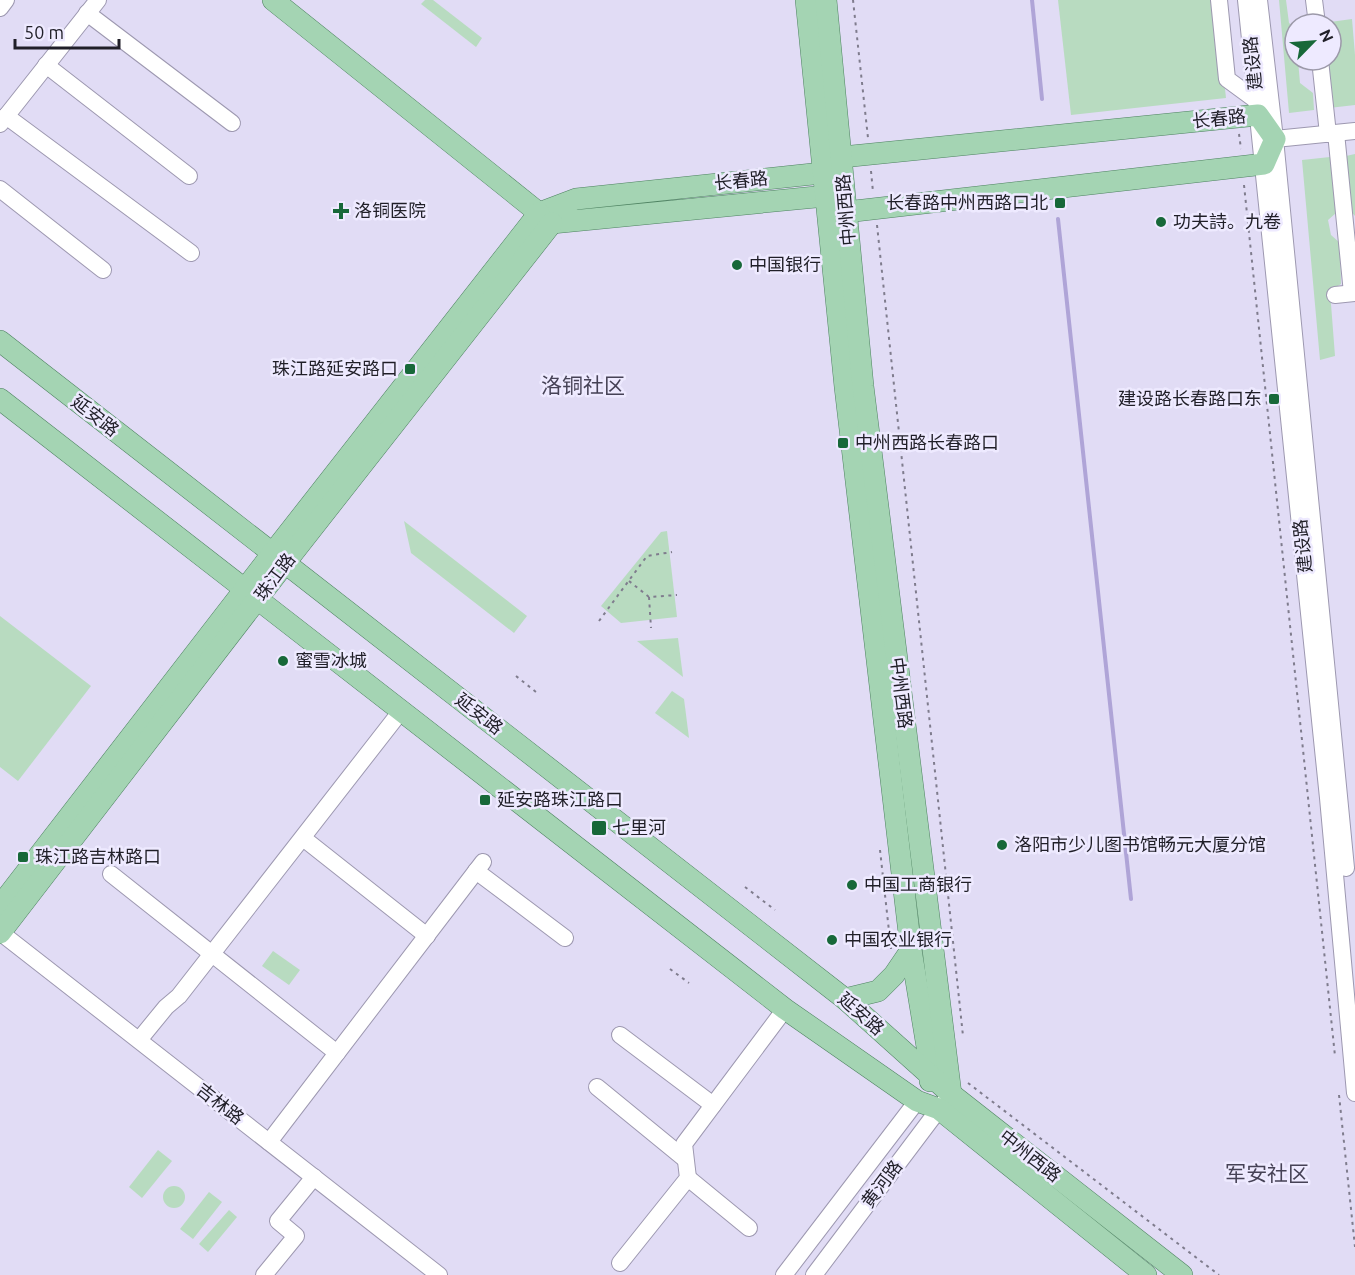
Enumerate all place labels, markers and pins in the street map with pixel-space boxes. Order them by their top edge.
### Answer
place label: 长春路中州西路口北 [886,192,1048,212]
marker: 长春路中州西路口北 [1053,196,1067,210]
place label: 洛铜医院 [354,200,426,220]
marker: 洛铜医院 [332,202,350,220]
place label: 功夫詩。九卷 [1173,211,1281,231]
marker: 功夫詩。九卷 [1154,215,1168,229]
place label: 中国银行 [749,254,821,274]
marker: 中国银行 [730,258,744,272]
place label: 珠江路延安路口 [272,358,398,378]
marker: 珠江路延安路口 [403,362,417,376]
place label: 建设路长春路口东 [1118,388,1262,408]
marker: 建设路长春路口东 [1267,392,1281,406]
place label: 中州西路长春路口 [855,432,999,452]
marker: 中州西路长春路口 [836,436,850,450]
place label: 蜜雪冰城 [295,650,367,670]
marker: 蜜雪冰城 [276,654,290,668]
place label: 延安路珠江路口 [497,789,623,809]
marker: 延安路珠江路口 [478,793,492,807]
place label: 七里河 [612,817,666,837]
marker: 七里河 [590,819,608,837]
place label: 洛阳市少儿图书馆畅元大厦分馆 [1014,834,1266,854]
marker: 洛阳市少儿图书馆畅元大厦分馆 [995,838,1009,852]
place label: 珠江路吉林路口 [35,846,161,866]
marker: 珠江路吉林路口 [16,850,30,864]
place label: 中国工商银行 [864,874,972,894]
marker: 中国工商银行 [845,878,859,892]
place label: 中国农业银行 [844,929,952,949]
marker: 中国农业银行 [825,933,839,947]

